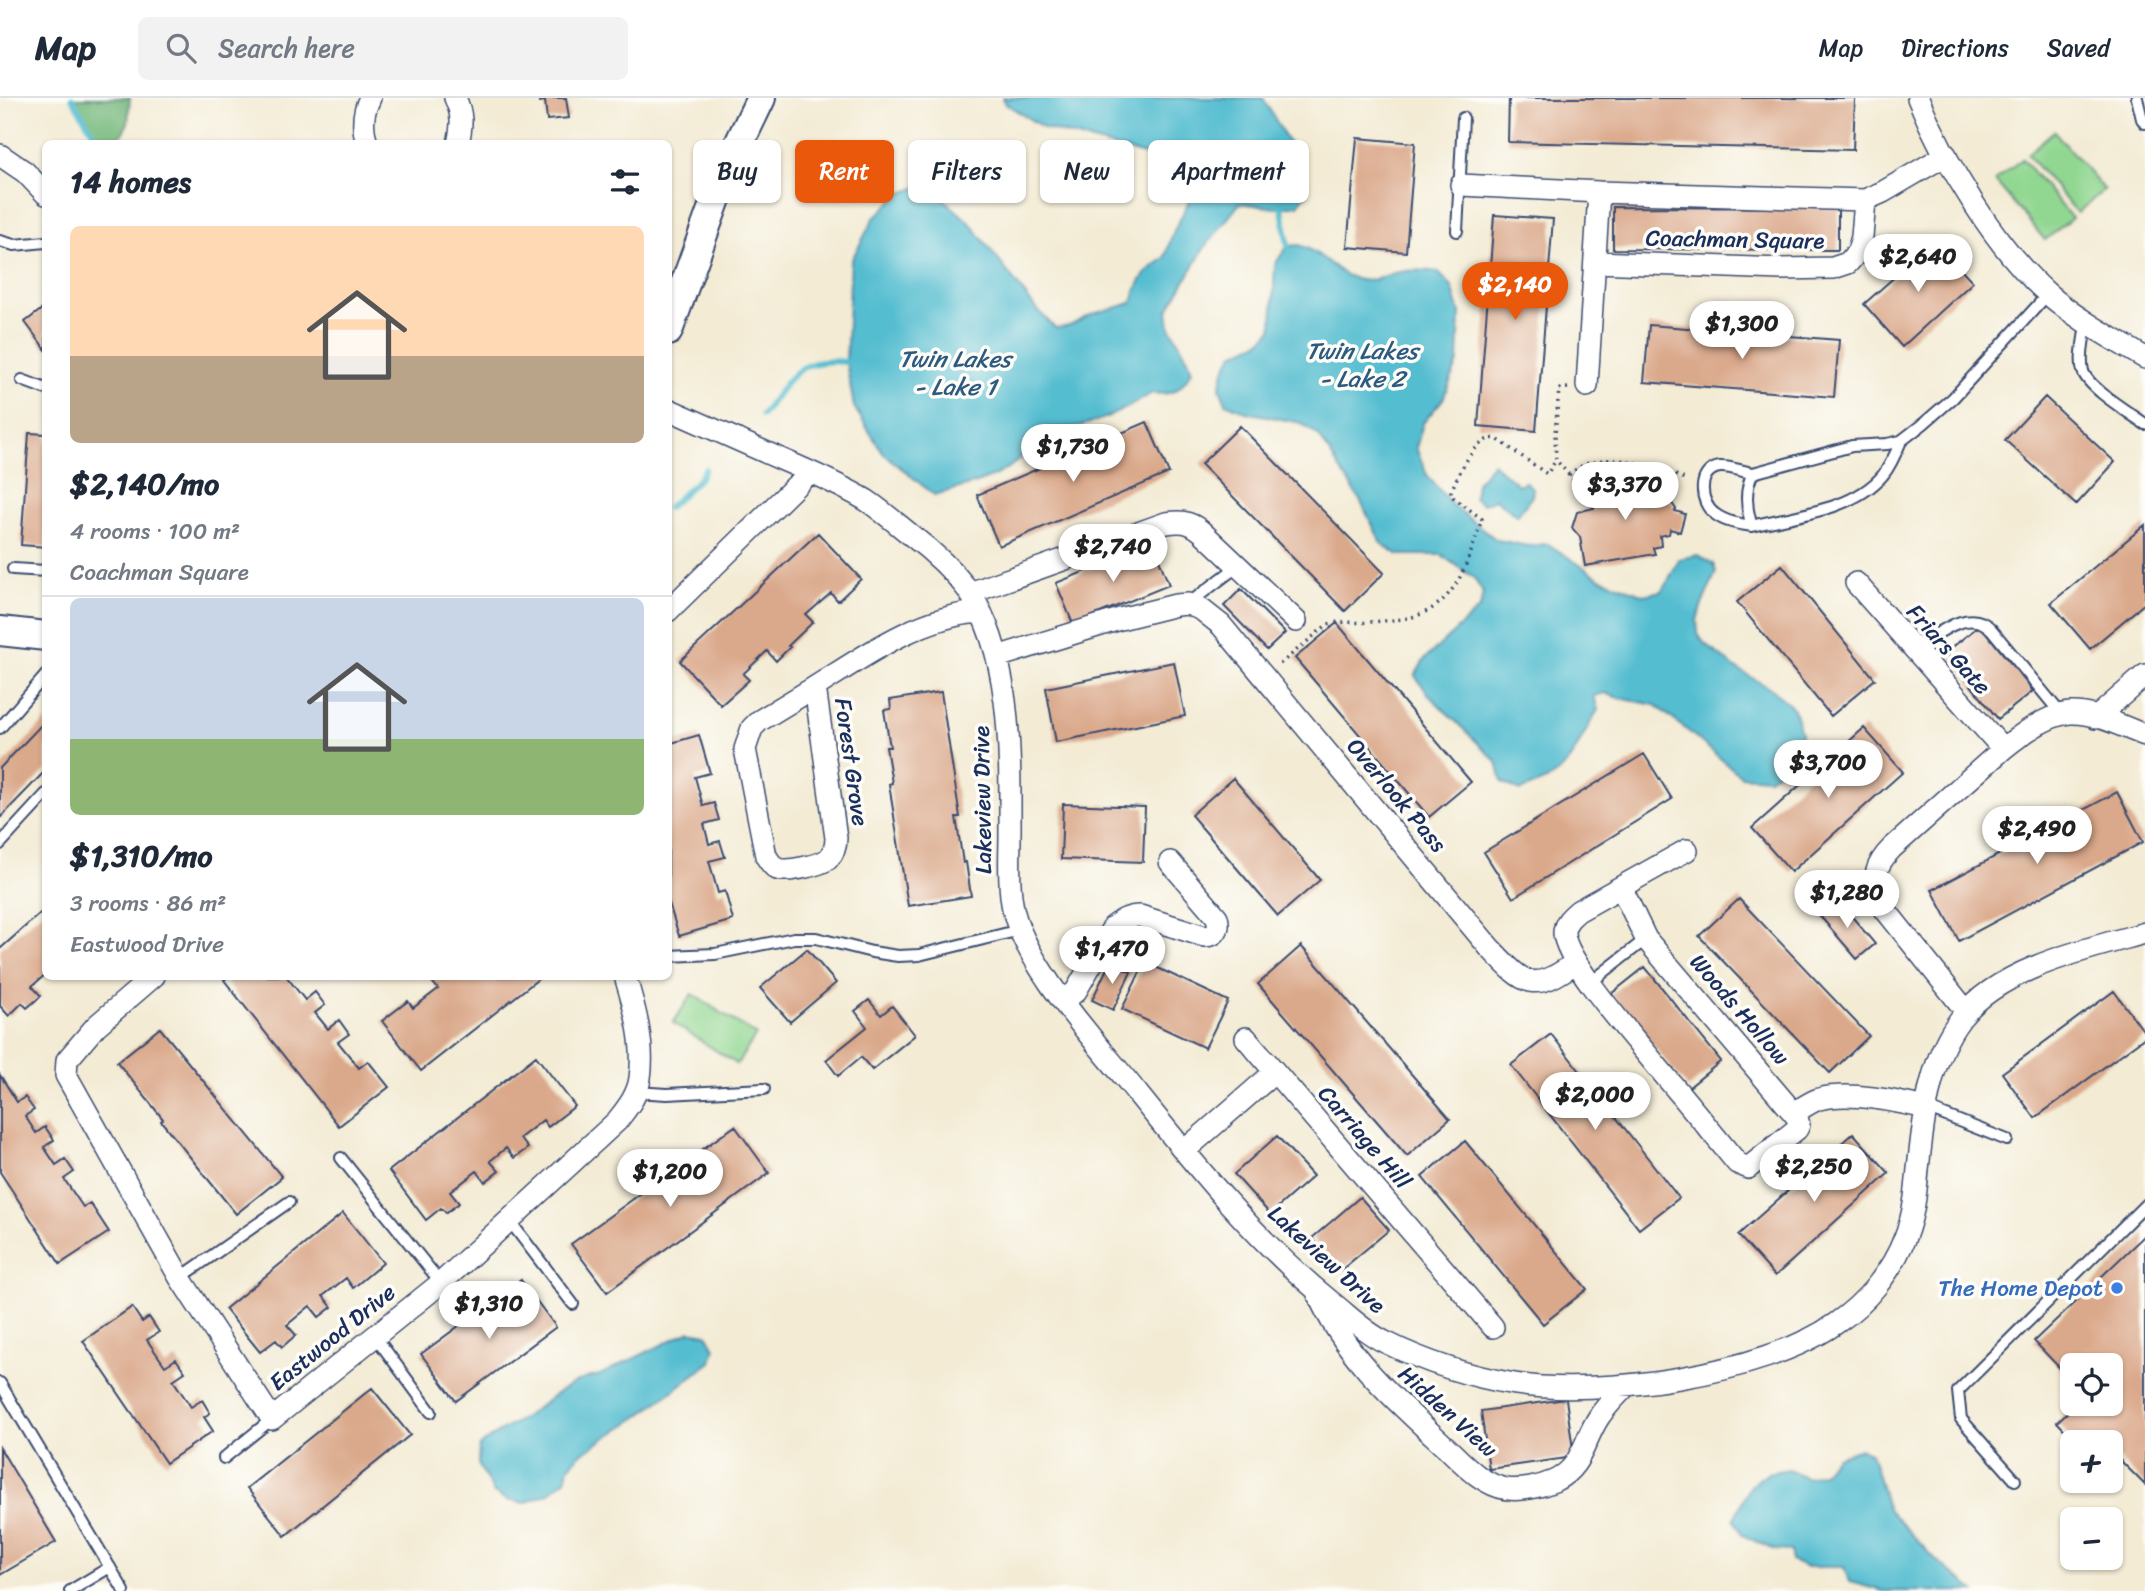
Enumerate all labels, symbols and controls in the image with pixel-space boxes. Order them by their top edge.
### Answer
search box [138,17,628,80]
text: Map [35,19,96,77]
text: Search here [218,25,355,71]
text: Map [1819,27,1863,69]
text: Directions [1901,27,2009,69]
text: Saved [2047,27,2110,69]
icon: search [162,29,200,67]
chip: Buy [693,140,781,203]
chip: Rent [795,140,894,203]
chip: Filters [908,140,1026,203]
chip: New [1040,140,1134,203]
chip: Apartment [1148,140,1309,203]
text: 14 homes [70,155,191,209]
icon: filters [606,163,644,201]
street label: Coachman Square [1645,217,1825,262]
pin: $2,640 [1861,234,1975,294]
text: $2,640 [1880,236,1956,277]
pin: $2,140 [1458,262,1572,322]
text: $2,140 [1478,264,1552,305]
icon: home [294,272,420,398]
pin: $1,300 [1685,302,1799,361]
text: $1,300 [1705,303,1779,344]
water label: Twin Lakes - Lake 2 [1306,330,1421,400]
water label: Twin Lakes - Lake 1 [899,338,1014,408]
pin: $1,730 [1016,424,1130,484]
text: $1,730 [1037,426,1109,467]
text: $2,140/mo [70,457,219,511]
pin: $3,370 [1568,462,1682,522]
text: $3,370 [1588,464,1662,505]
text: 4 rooms · 100 m² [70,511,240,552]
pin: $2,740 [1056,524,1170,584]
text: $2,740 [1075,526,1151,567]
text: Coachman Square [70,552,249,593]
street label: Friars Gate [1896,594,2002,705]
icon: home [294,644,420,770]
street label: Forest Grove [822,695,881,829]
street label: Lakeview Drive [961,726,1004,874]
street label: Overlook Pass [1336,728,1458,863]
pin: $3,700 [1771,740,1885,800]
text: $3,700 [1790,742,1866,783]
pin: $2,490 [1980,806,2094,866]
text: $2,490 [1998,808,2076,849]
text: $1,310/mo [70,829,213,883]
pin: $1,280 [1790,870,1904,930]
text: $1,280 [1810,872,1884,913]
text: 3 rooms · 86 m² [70,883,226,924]
text: Eastwood Drive [70,924,224,965]
pin: $1,470 [1055,926,1169,986]
text: $1,470 [1075,928,1149,969]
street label: Woods Hollow [1679,944,1800,1075]
pin: $2,000 [1538,1072,1652,1132]
text: $2,000 [1556,1074,1634,1115]
street label: Carriage Hill [1307,1076,1422,1199]
pin: $2,250 [1757,1144,1871,1204]
text: $2,250 [1776,1146,1852,1187]
pin: $1,200 [613,1150,727,1209]
text: $1,200 [633,1151,707,1192]
street label: Lakeview Drive [1258,1195,1395,1324]
place label: The Home Depot [1938,1268,2103,1309]
street label: Eastwood Drive [260,1273,405,1402]
marker: The Home Depot [2109,1280,2125,1296]
pin: $1,310 [432,1282,546,1341]
text: $1,310 [455,1283,523,1324]
map controls [2060,1353,2123,1570]
button: locate [2060,1353,2123,1416]
street label: Hidden View [1388,1355,1508,1469]
button: + [2060,1430,2123,1493]
button: − [2060,1507,2123,1570]

